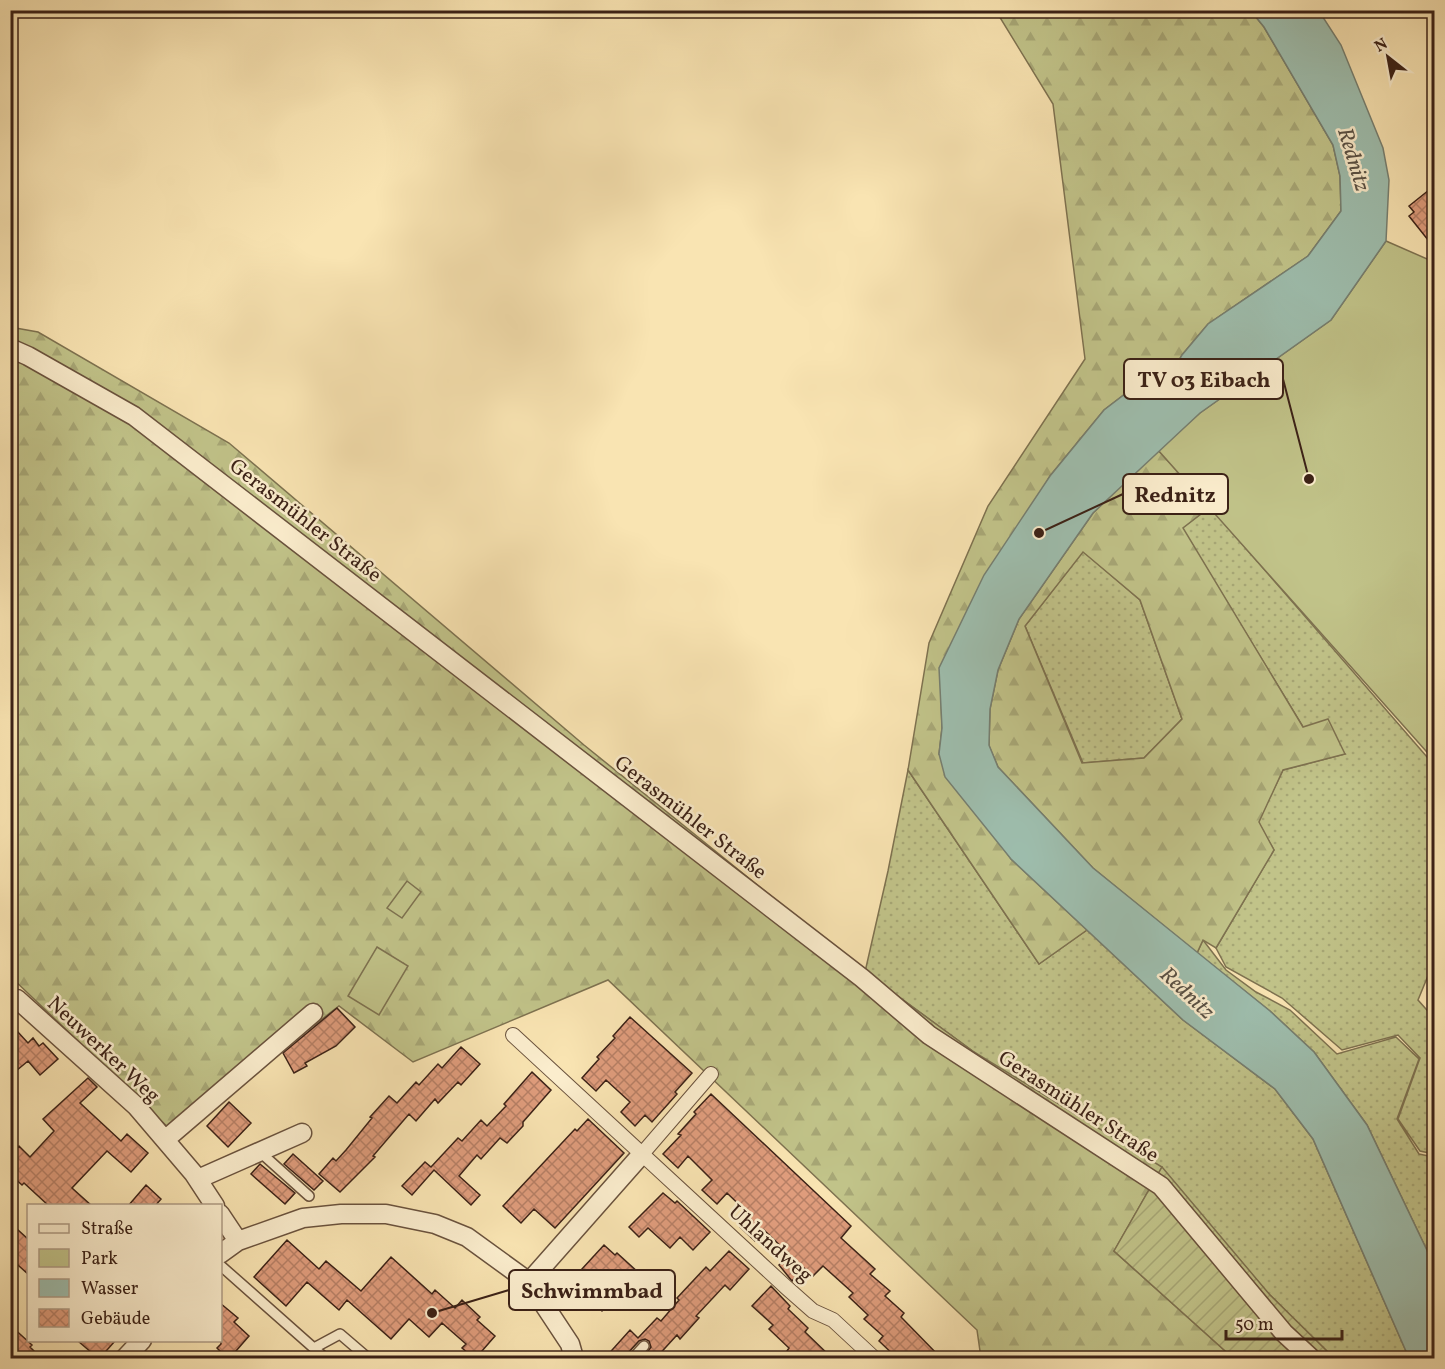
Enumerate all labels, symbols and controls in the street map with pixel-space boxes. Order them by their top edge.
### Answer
north arrow [1358,27,1418,87]
text: N [1371,33,1392,58]
water label: Rednitz [1328,124,1377,196]
callout: TV 03 Eibach [1124,359,1283,399]
text: TV 03 Eibach [1137,366,1271,397]
street label: Gerasmühler Straße [223,452,388,590]
callout: Rednitz [1123,474,1228,514]
text: Rednitz [1134,481,1216,512]
street label: Gerasmühler Straße [608,749,773,887]
water label: Rednitz [1152,960,1221,1027]
street label: Neuwerker Weg [40,990,166,1110]
street label: Gerasmühler Straße [992,1044,1164,1170]
street label: Uhlandweg [721,1198,819,1290]
legend [27,1204,222,1342]
text: Straße [81,1217,133,1242]
text: Park [81,1247,118,1272]
callout: Schwimmbad [509,1270,675,1310]
text: Wasser [81,1277,139,1302]
text: Schwimmbad [521,1277,663,1308]
scale bar [1226,1303,1342,1341]
text: Gebäude [81,1307,150,1332]
text: 50 m [1235,1313,1274,1338]

